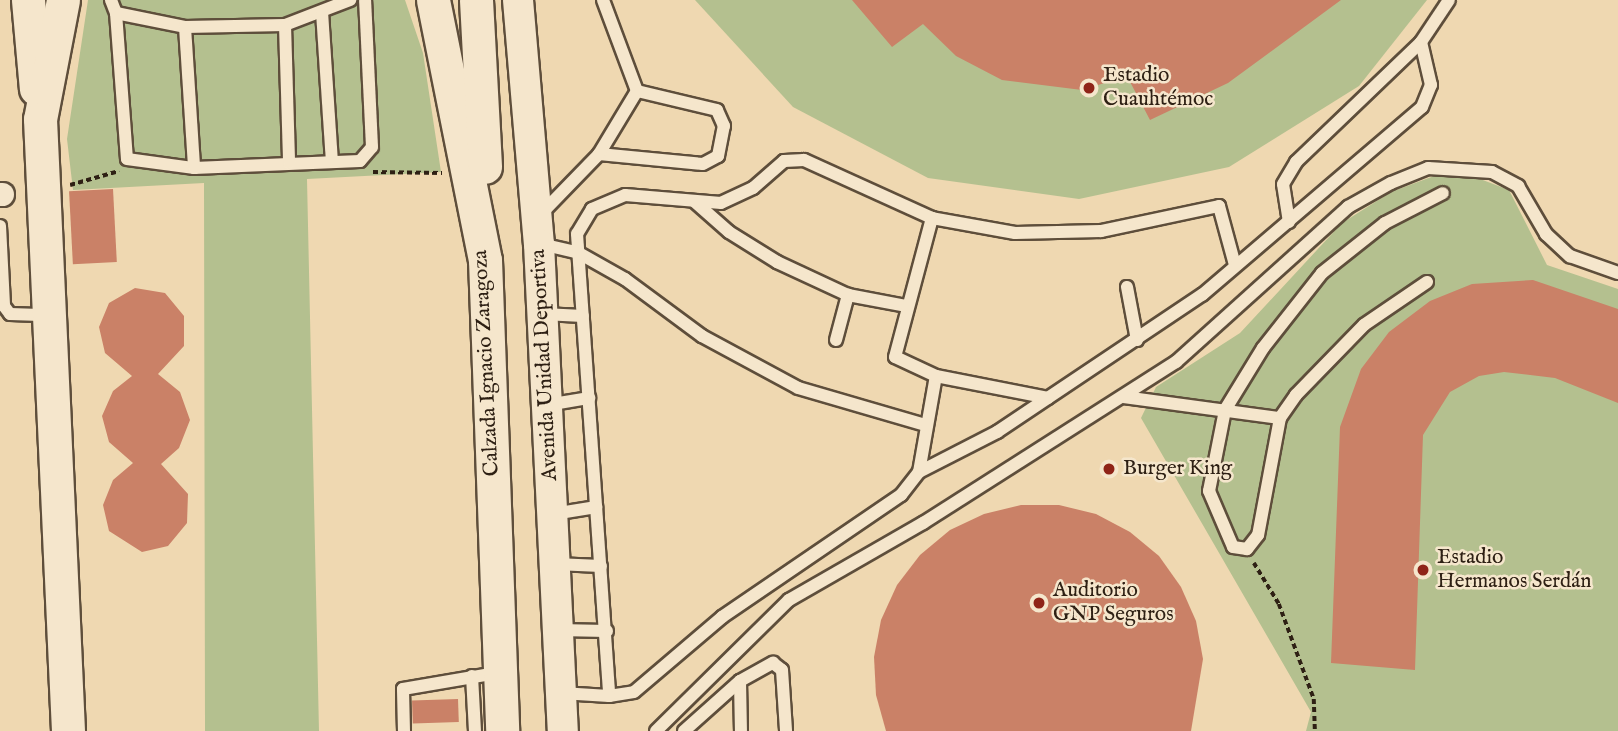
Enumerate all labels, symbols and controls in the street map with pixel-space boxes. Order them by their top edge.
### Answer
place label: Estadio Cuauhtémoc [1103,63,1213,113]
marker: Estadio Cuauhtémoc [1081,80,1097,96]
street label: Avenida Unidad Deportiva [526,248,564,482]
street label: Calzada Ignacio Zaragoza [468,249,506,477]
place label: Burger King [1123,456,1232,482]
marker: Burger King [1101,461,1117,477]
place label: Estadio Hermanos Serdán [1437,545,1591,595]
marker: Estadio Hermanos Serdán [1415,562,1431,578]
place label: Auditorio GNP Seguros [1053,578,1174,628]
marker: Auditorio GNP Seguros [1031,595,1047,611]

